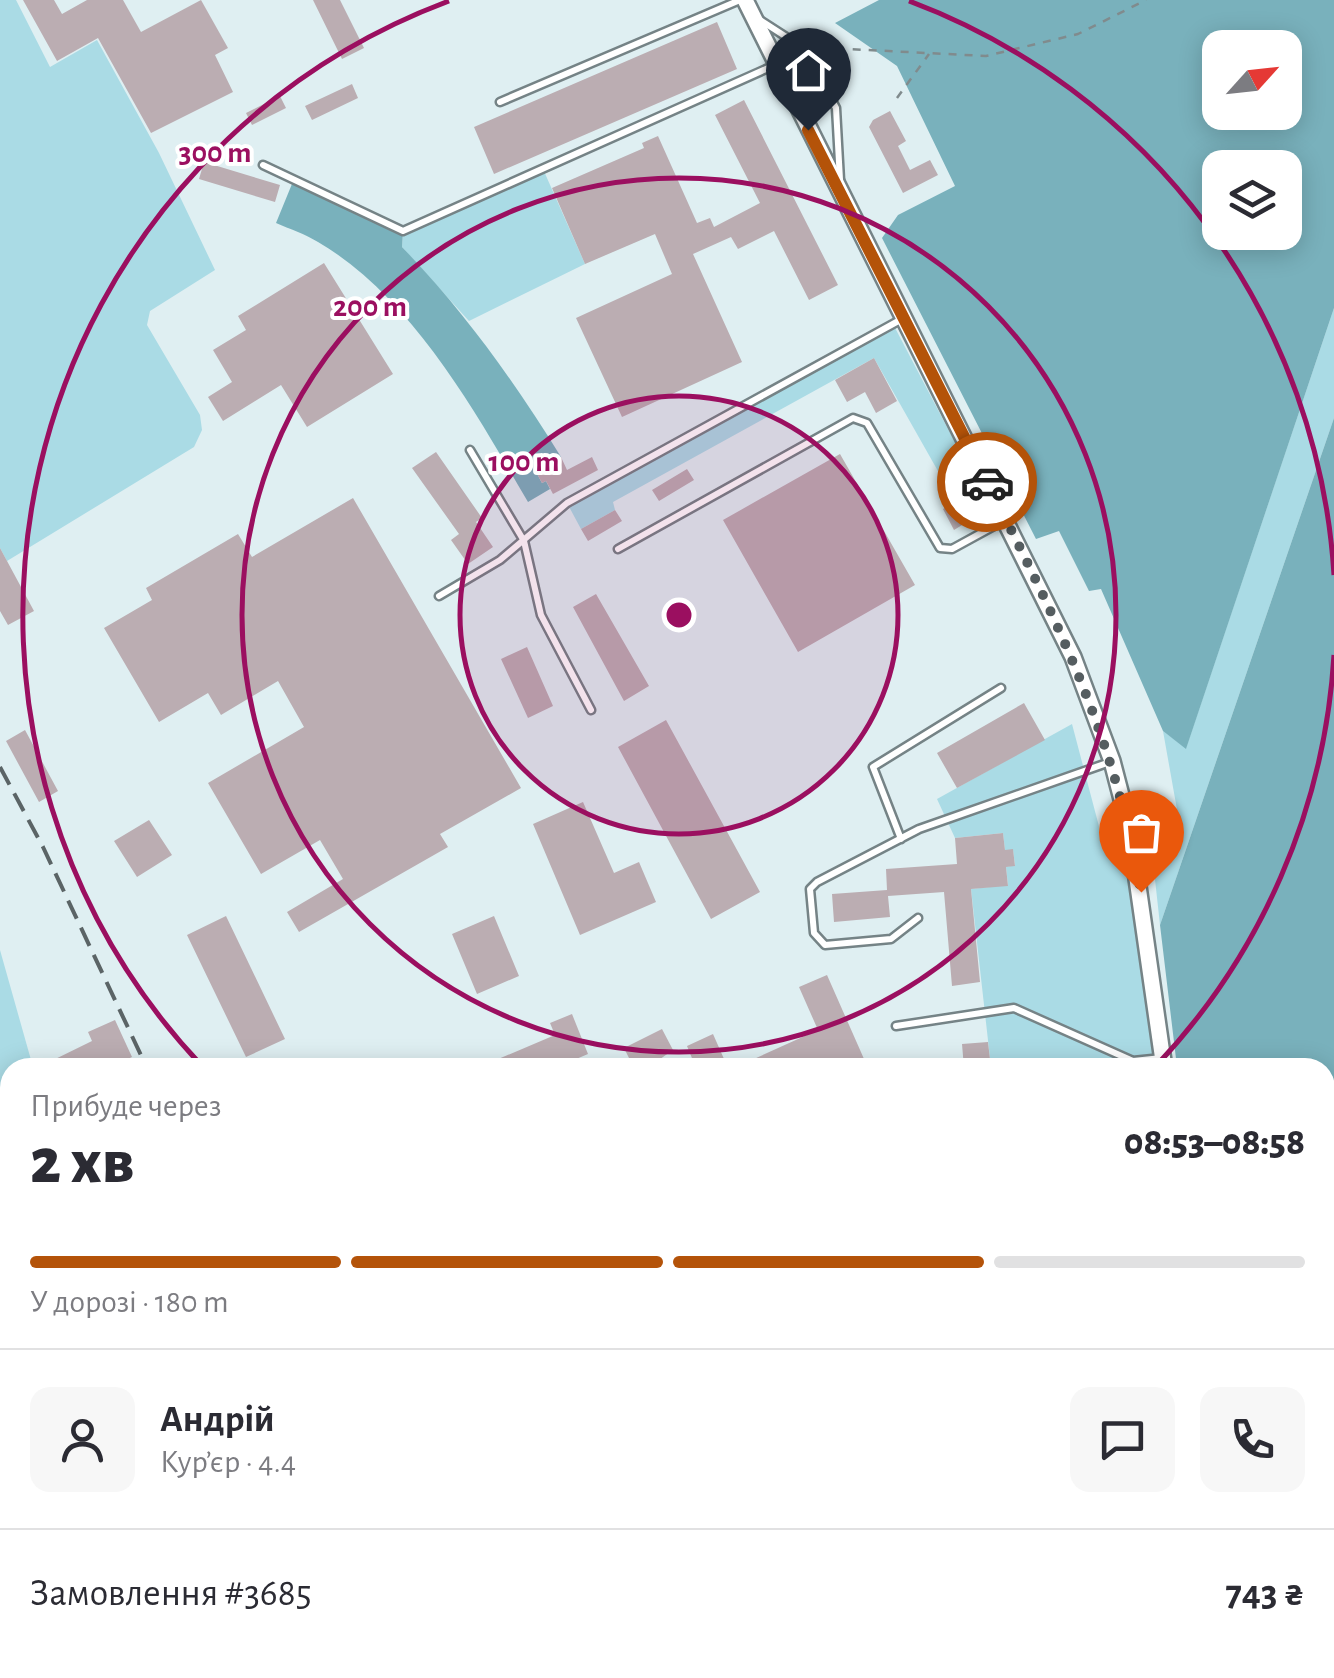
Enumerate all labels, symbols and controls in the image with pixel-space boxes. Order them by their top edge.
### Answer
pin [766,28,851,131]
north arrow [1202,30,1302,130]
map controls [1202,30,1302,250]
icon: home [781,43,836,98]
text: 300 m [179,138,251,168]
button: layers [1202,150,1302,250]
text: 200 m [333,292,407,322]
courier [937,432,1037,532]
text: 100 m [489,447,559,477]
icon: car [960,455,1015,510]
centre of rings [661,597,697,633]
pin [1099,790,1184,893]
icon: bag [1114,805,1169,860]
text: Прибуде через [30,1090,222,1122]
text: 08:53–08:58 [1124,1124,1305,1162]
text: 2 хв [30,1130,134,1195]
text: У дорозі · 180 m [30,1286,229,1318]
button: person [30,1387,135,1492]
button: chat [1070,1387,1175,1492]
button: phone [1200,1387,1305,1492]
text: Андрій [160,1401,275,1439]
text: Кур’єр · 4.4 [160,1446,296,1478]
text: Замовлення #3685 [30,1575,312,1613]
text: 743 ₴ [1225,1575,1305,1613]

